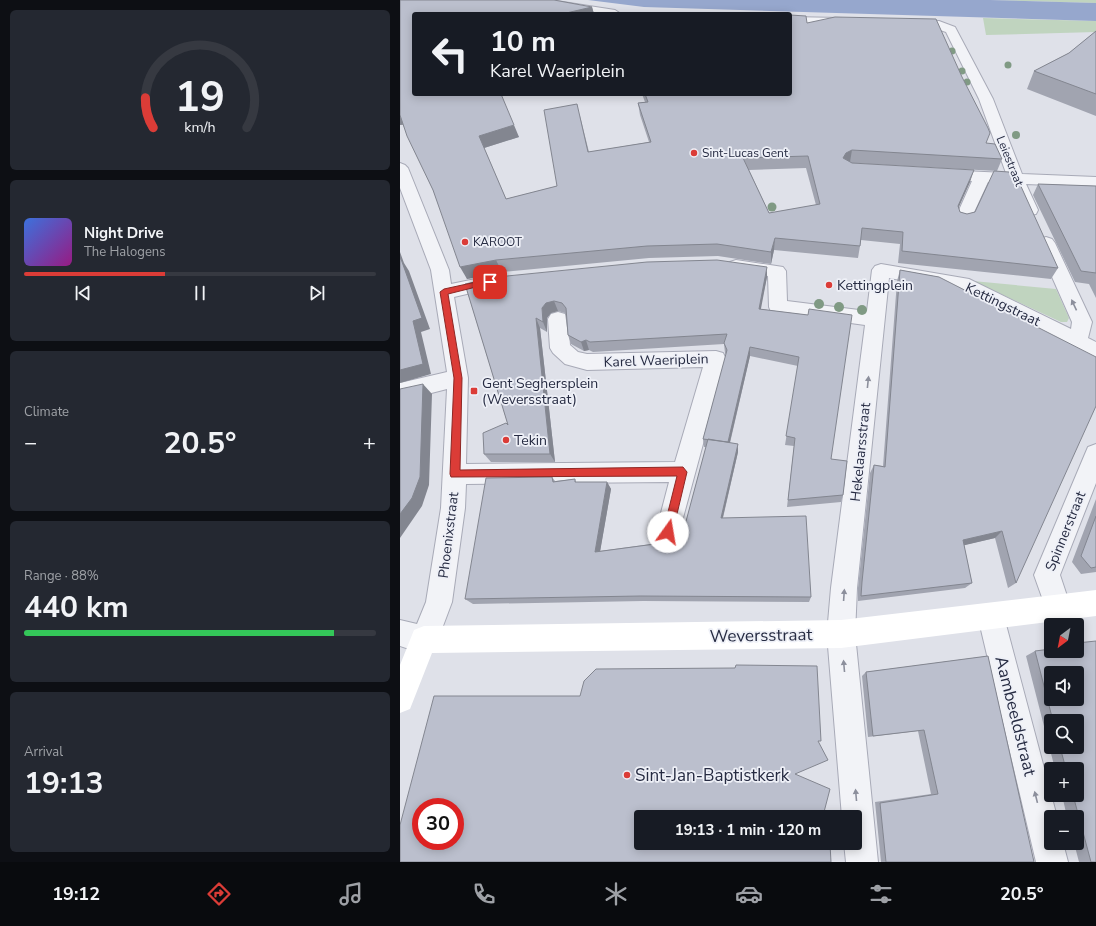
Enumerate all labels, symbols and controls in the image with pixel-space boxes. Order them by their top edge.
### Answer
text: 10 m [490,23,556,61]
icon: left [424,28,476,80]
text: Karel Waeriplein [490,59,625,83]
text: 19 [175,69,225,126]
text: km/h [184,118,216,137]
street label: Leiestraat [993,133,1028,189]
place label: Sint-Lucas Gent [702,145,789,161]
marker: Sint-Lucas Gent [689,148,699,158]
text: Night Drive [84,223,164,243]
place label: KAROOT [473,234,523,250]
marker: KAROOT [460,237,470,247]
text: The Halogens [84,243,165,261]
pin [473,265,507,299]
icon: arrive [479,271,501,293]
place label: Kettingplein [837,276,913,295]
street label: Kettingstraat [962,278,1044,331]
marker: Kettingplein [824,280,834,290]
icon: previous [72,282,94,304]
icon: pause [189,282,211,304]
icon: next [306,282,328,304]
one-way arrow [1071,299,1077,311]
street label: Karel Waeriplein [603,349,709,372]
place label: Gent Seghersplein (Weversstraat) [482,374,598,409]
one-way arrow [864,376,871,388]
marker: Gent Seghersplein (Weversstraat) [469,386,479,396]
street label: Hekelaarsstraat [846,402,875,502]
text: Climate [24,403,69,421]
text: 20.5° [164,423,236,464]
text: − [24,428,37,458]
text: + [363,428,376,458]
place label: Tekin [514,431,547,450]
marker: Tekin [501,435,511,445]
street label: Spinnerstraat [1041,488,1090,574]
street label: Phoenixstraat [434,491,463,579]
position arrow [647,511,689,553]
text: Range · 88% [24,567,99,585]
text: 440 km [24,587,129,628]
one-way arrow [840,589,847,601]
north arrow [1044,618,1084,658]
map controls [1044,618,1084,850]
street label: Weversstraat [710,623,814,648]
street label: Aambeeldstraat [989,654,1042,780]
one-way arrow [841,660,848,672]
button: sound [1044,666,1084,706]
button: search [1044,714,1084,754]
text: Arrival [24,743,63,761]
button: + [1044,762,1084,802]
text: 19:13 [24,763,103,804]
place label: Sint-Jan-Baptistkerk [635,764,790,787]
marker: Sint-Jan-Baptistkerk [622,770,632,780]
one-way arrow [853,789,859,801]
one-way arrow [1032,791,1038,803]
speed limit sign: 30 [412,798,464,850]
button: − [1044,810,1084,850]
text: 19:13 · 1 min · 120 m [675,820,821,840]
icon: directions [205,880,233,908]
icon: music [337,880,365,908]
icon: phone [470,880,498,908]
icon: climate [602,880,630,908]
icon: car [735,880,763,908]
icon: filters [867,880,895,908]
text: 19:12 [52,882,100,906]
text: 20.5° [1000,882,1044,906]

